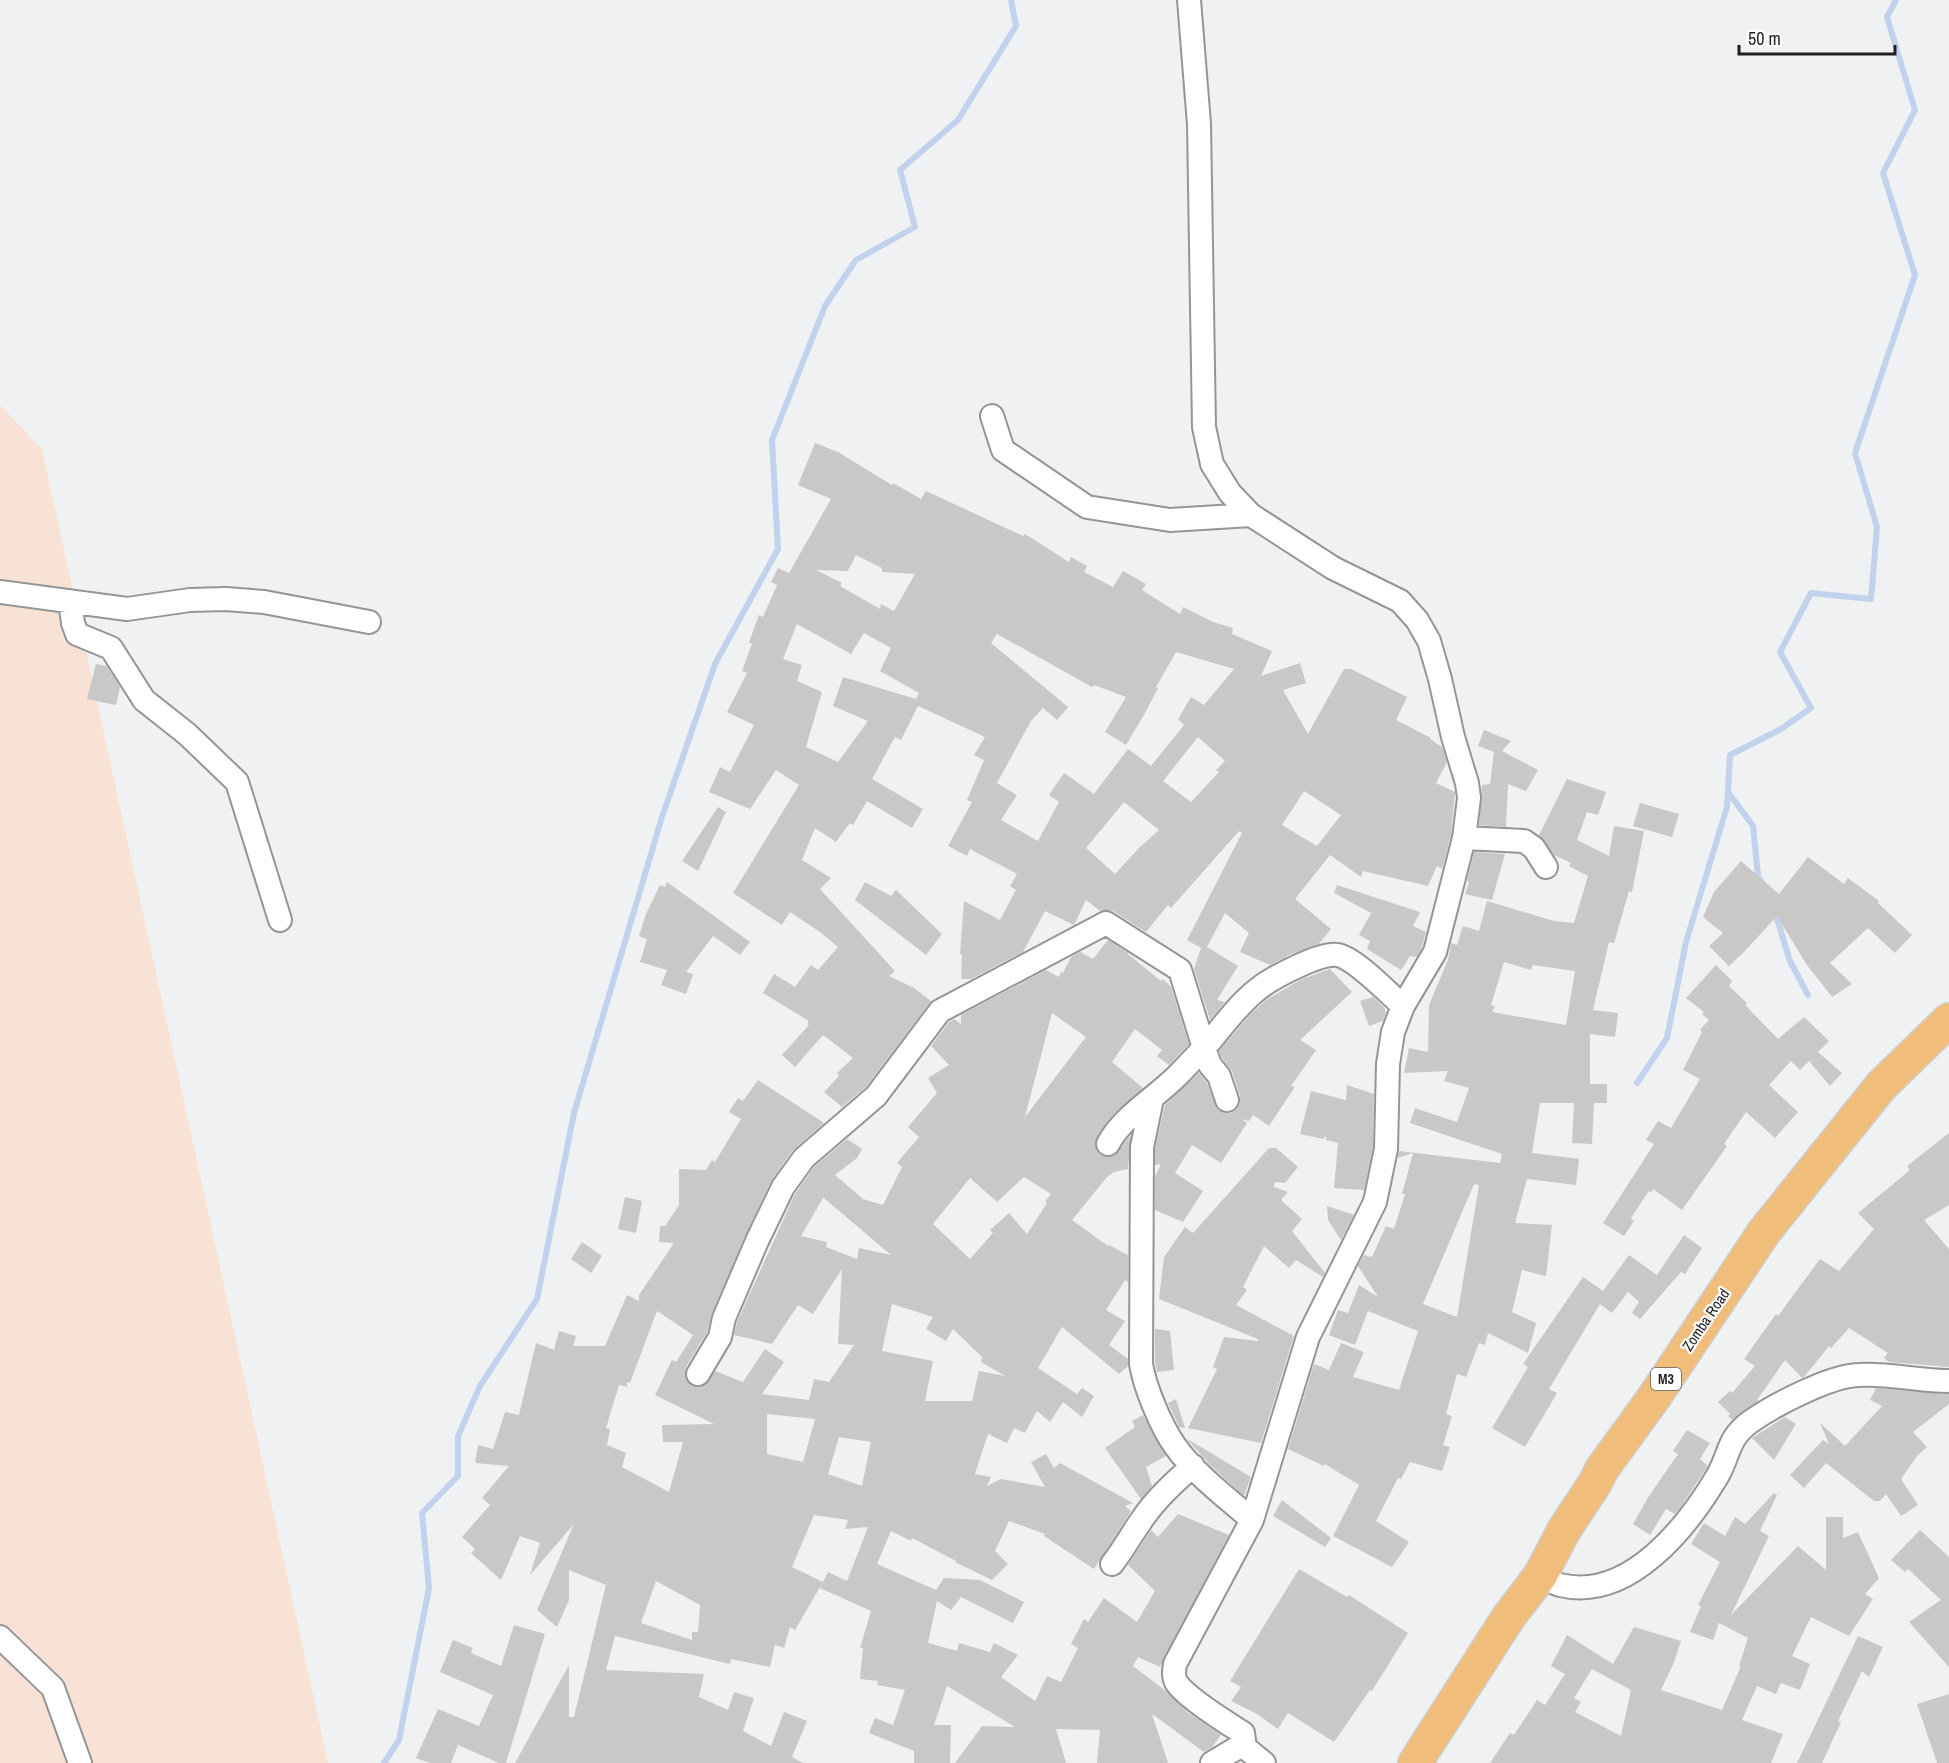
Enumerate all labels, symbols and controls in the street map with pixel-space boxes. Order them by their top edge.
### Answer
scale bar [1739,18,1895,56]
text: 50 m [1748,26,1781,51]
street label: Zomba Road [1677,1284,1734,1355]
road number: M3 [1651,1368,1681,1390]

